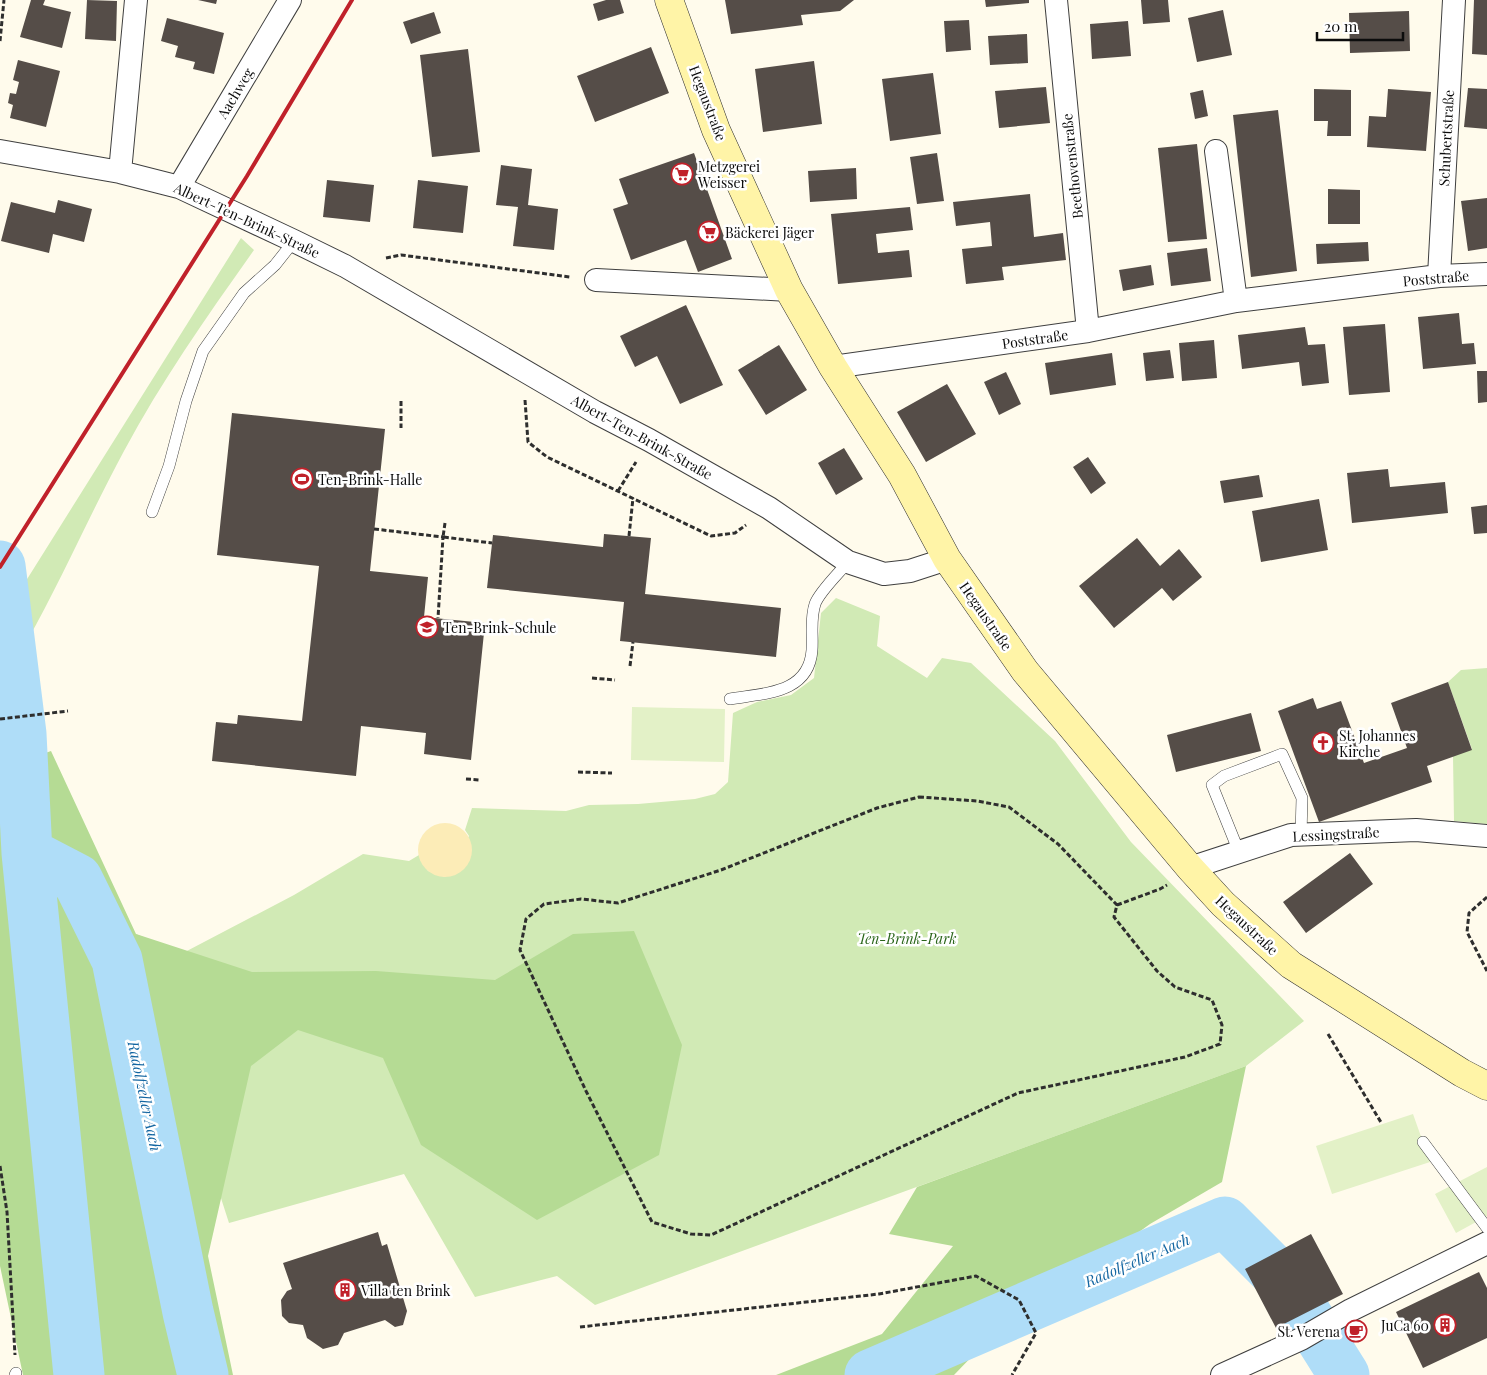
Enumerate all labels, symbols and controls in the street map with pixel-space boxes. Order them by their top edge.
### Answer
scale bar [1317,10,1403,42]
text: 20 m [1324,16,1358,36]
street label: Hegaustraße [685,63,731,143]
street label: Aachweg [212,64,258,123]
street label: Schubertstraße [1434,89,1458,187]
street label: Beethovenstraße [1057,113,1087,219]
place label: Metzgerei Weisser [697,157,760,192]
supermarket icon: Metzgerei Weisser [670,162,694,186]
street label: Albert-Ten-Brink-Straße [170,177,323,262]
supermarket icon: Bäckerei Jäger [697,220,721,244]
place label: Bäckerei Jäger [725,223,815,242]
street label: Poststraße [1402,266,1470,290]
street label: Poststraße [1001,325,1069,353]
street label: Albert-Ten-Brink-Straße [567,390,716,484]
sports icon: Ten-Brink-Halle [290,467,314,491]
place label: Ten-Brink-Halle [318,470,422,489]
street label: Hegaustraße [955,578,1017,654]
school or university icon: Ten-Brink-Schule [415,615,439,639]
place label: Ten-Brink-Schule [443,618,556,637]
place label: St. Johannes Kirche [1339,726,1416,761]
church icon: St. Johannes Kirche [1311,731,1335,755]
street label: Lessingstraße [1292,822,1380,846]
street label: Hegaustraße [1211,891,1283,959]
park label: Ten-Brink-Park [858,929,956,948]
water label: Radolfzeller Aach [123,1038,166,1153]
water label: Radolfzeller Aach [1081,1229,1192,1291]
building icon: Villa ten Brink [333,1278,357,1302]
place label: Villa ten Brink [360,1281,451,1300]
building icon: JuCa 60 [1433,1313,1457,1337]
place label: JuCa 60 [1380,1316,1429,1335]
cafe icon: St. Verena [1344,1319,1368,1343]
place label: St. Verena [1278,1322,1340,1341]

